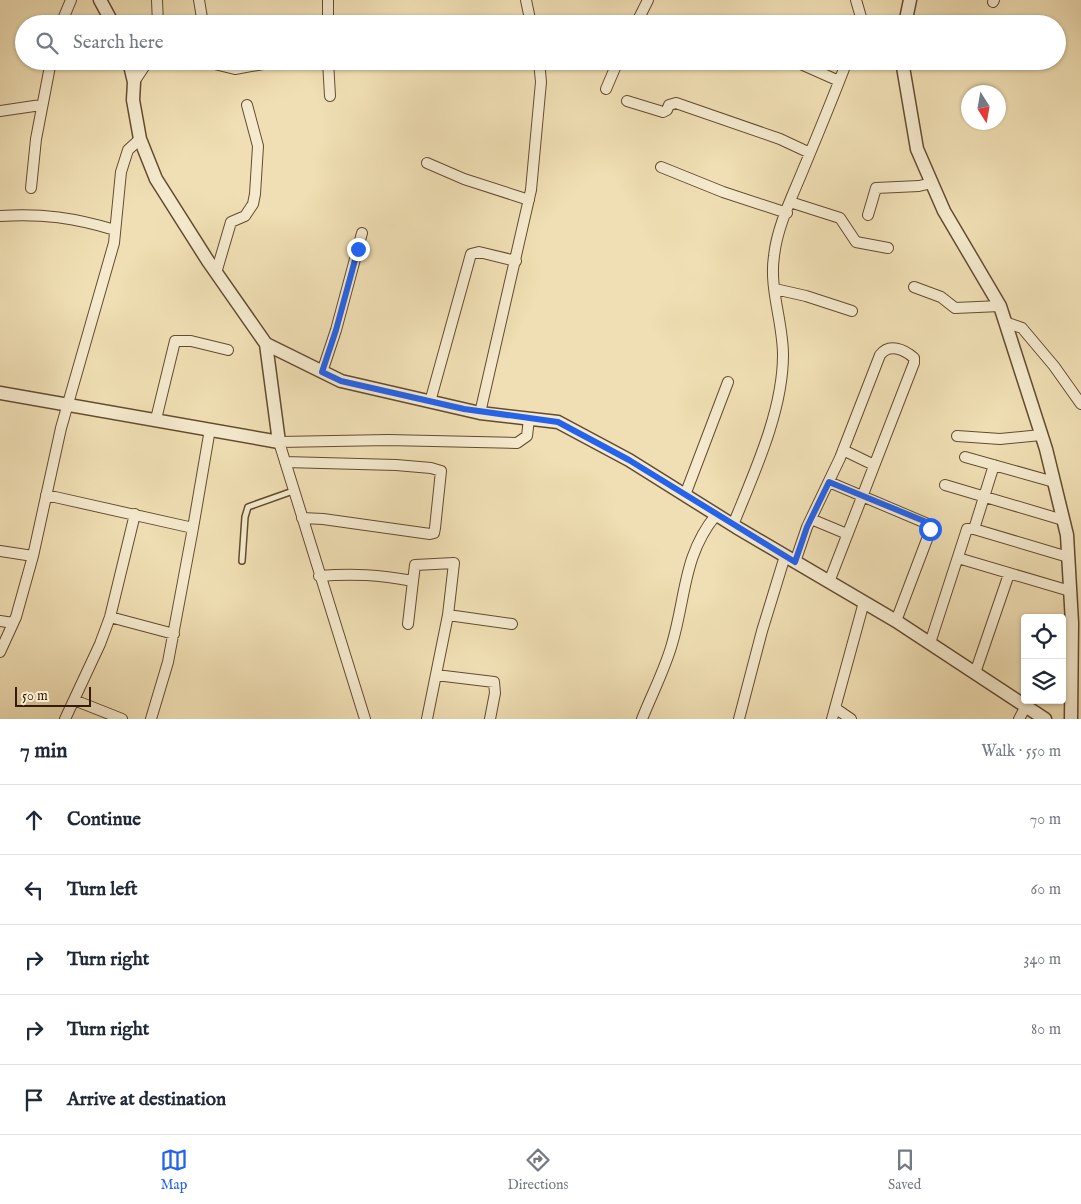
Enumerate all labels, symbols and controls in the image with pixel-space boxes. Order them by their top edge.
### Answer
search box [15,15,1066,70]
icon: search [33,29,61,57]
text: Search here [73,31,164,55]
north arrow [961,85,1006,130]
route end [347,238,370,261]
route start [919,518,942,541]
map controls [1021,614,1066,704]
button: locate [1021,614,1066,659]
button: layers [1021,659,1066,704]
scale bar [15,684,91,707]
text: 50 m [22,687,48,705]
text: 7 min [20,738,67,765]
text: Walk · 550 m [981,742,1061,762]
icon: ahead [20,806,48,834]
text: Continue [67,808,141,832]
text: 70 m [1030,810,1061,830]
icon: left [20,876,48,904]
text: Turn left [67,878,138,902]
text: 60 m [1031,880,1061,900]
icon: right [20,946,48,974]
text: Turn right [67,948,149,972]
text: 340 m [1023,950,1061,970]
icon: right [20,1016,48,1044]
text: Turn right [67,1018,149,1042]
text: 80 m [1031,1020,1061,1040]
icon: arrive [20,1086,48,1114]
text: Arrive at destination [67,1088,226,1112]
tab: Map [160,1146,188,1194]
tab: Directions [507,1146,568,1194]
tab: Saved [888,1146,921,1194]

